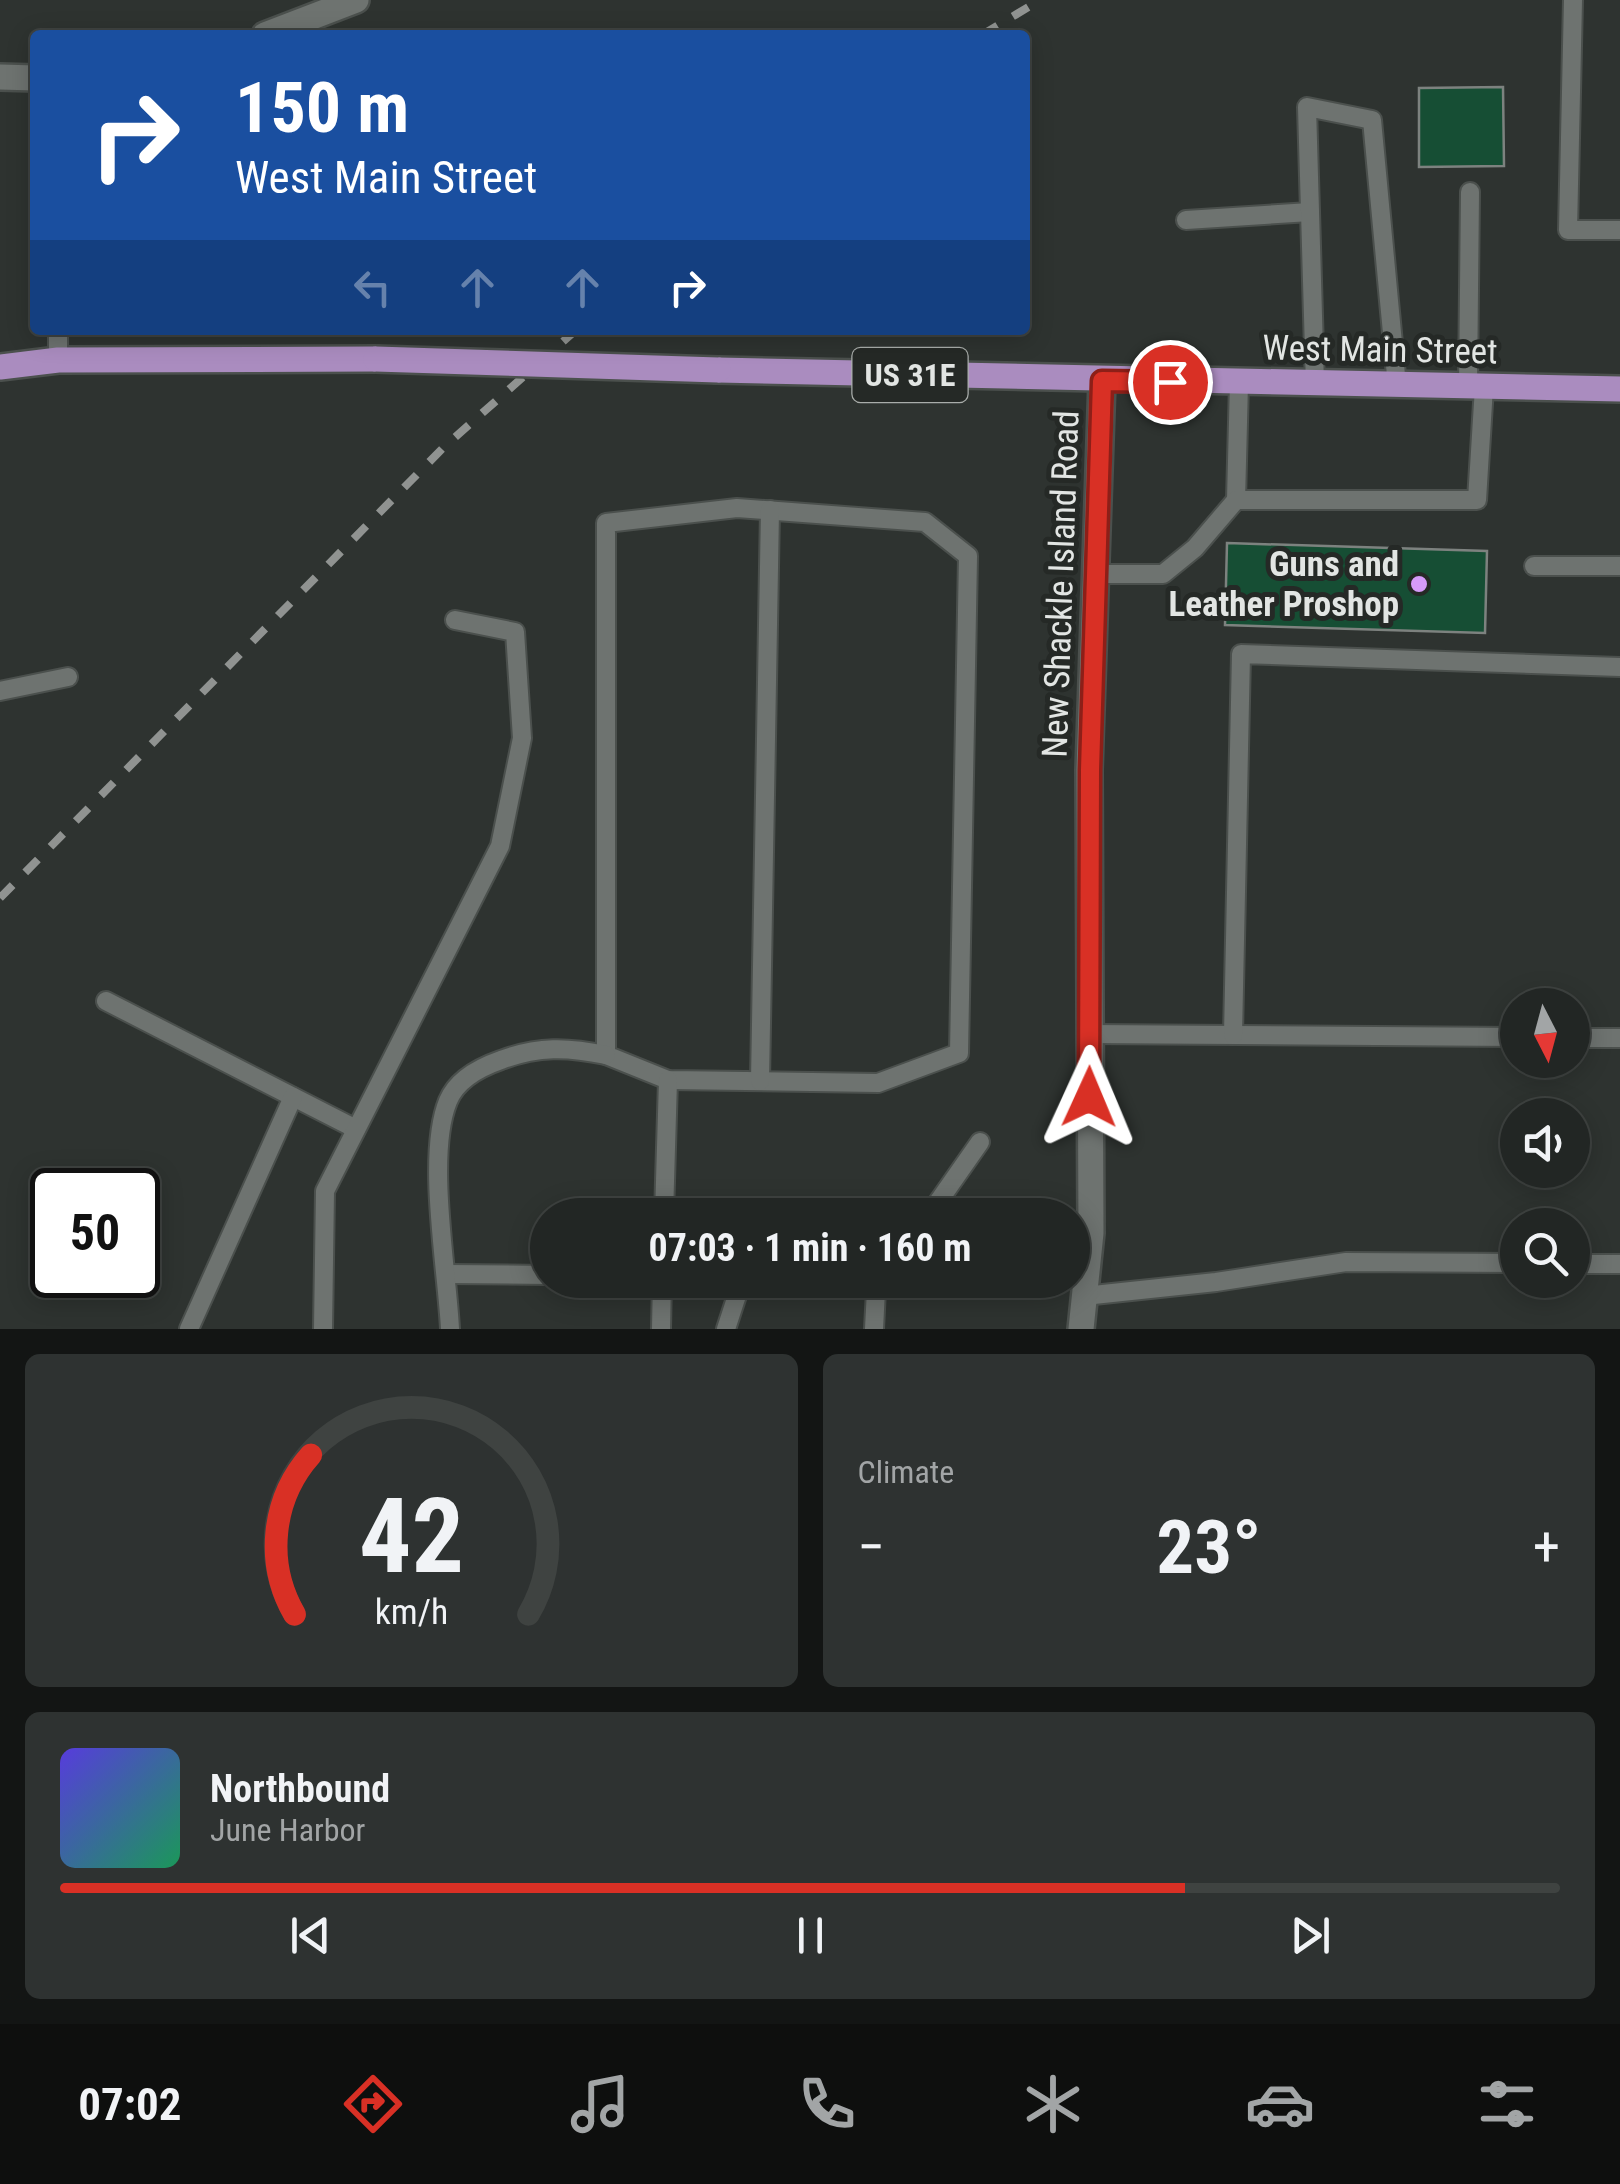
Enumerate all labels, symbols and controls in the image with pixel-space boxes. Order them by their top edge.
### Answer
text: 150 m [235,67,409,149]
icon: right [70,70,200,200]
text: West Main Street [235,151,537,204]
icon: left [345,260,400,315]
icon: ahead [450,260,505,315]
icon: ahead [555,260,610,315]
icon: right [660,260,715,315]
street label: West Main Street [1262,327,1498,373]
pin [1128,340,1213,425]
road number: US 31E [852,348,968,402]
icon: arrive [1143,355,1198,410]
street label: New Shackle Island Road [1034,410,1088,758]
place label: Guns and Leather Proshop [1169,544,1399,625]
marker: Guns and Leather Proshop [1408,573,1430,595]
north arrow [1500,988,1590,1078]
map controls [1500,988,1590,1298]
position arrow [1037,1045,1141,1149]
button: sound [1500,1098,1590,1188]
speed limit sign: 50 [30,1168,160,1298]
button: search [1500,1208,1590,1298]
text: 07:03 · 1 min · 160 m [649,1226,971,1270]
text: Climate [858,1453,954,1491]
text: 42 [359,1476,464,1597]
text: 23° [1156,1503,1261,1591]
text: − [858,1515,885,1579]
text: + [1533,1515,1560,1579]
text: km/h [374,1591,448,1633]
text: Northbound [210,1767,390,1811]
text: June Harbor [210,1811,365,1849]
icon: previous [283,1908,338,1963]
icon: pause [783,1908,838,1963]
icon: next [1283,1908,1338,1963]
icon: directions [338,2069,408,2139]
icon: music [565,2069,635,2139]
icon: phone [792,2069,862,2139]
icon: climate [1018,2069,1088,2139]
icon: car [1245,2069,1315,2139]
icon: filters [1472,2069,1542,2139]
text: 07:02 [78,2078,182,2131]

